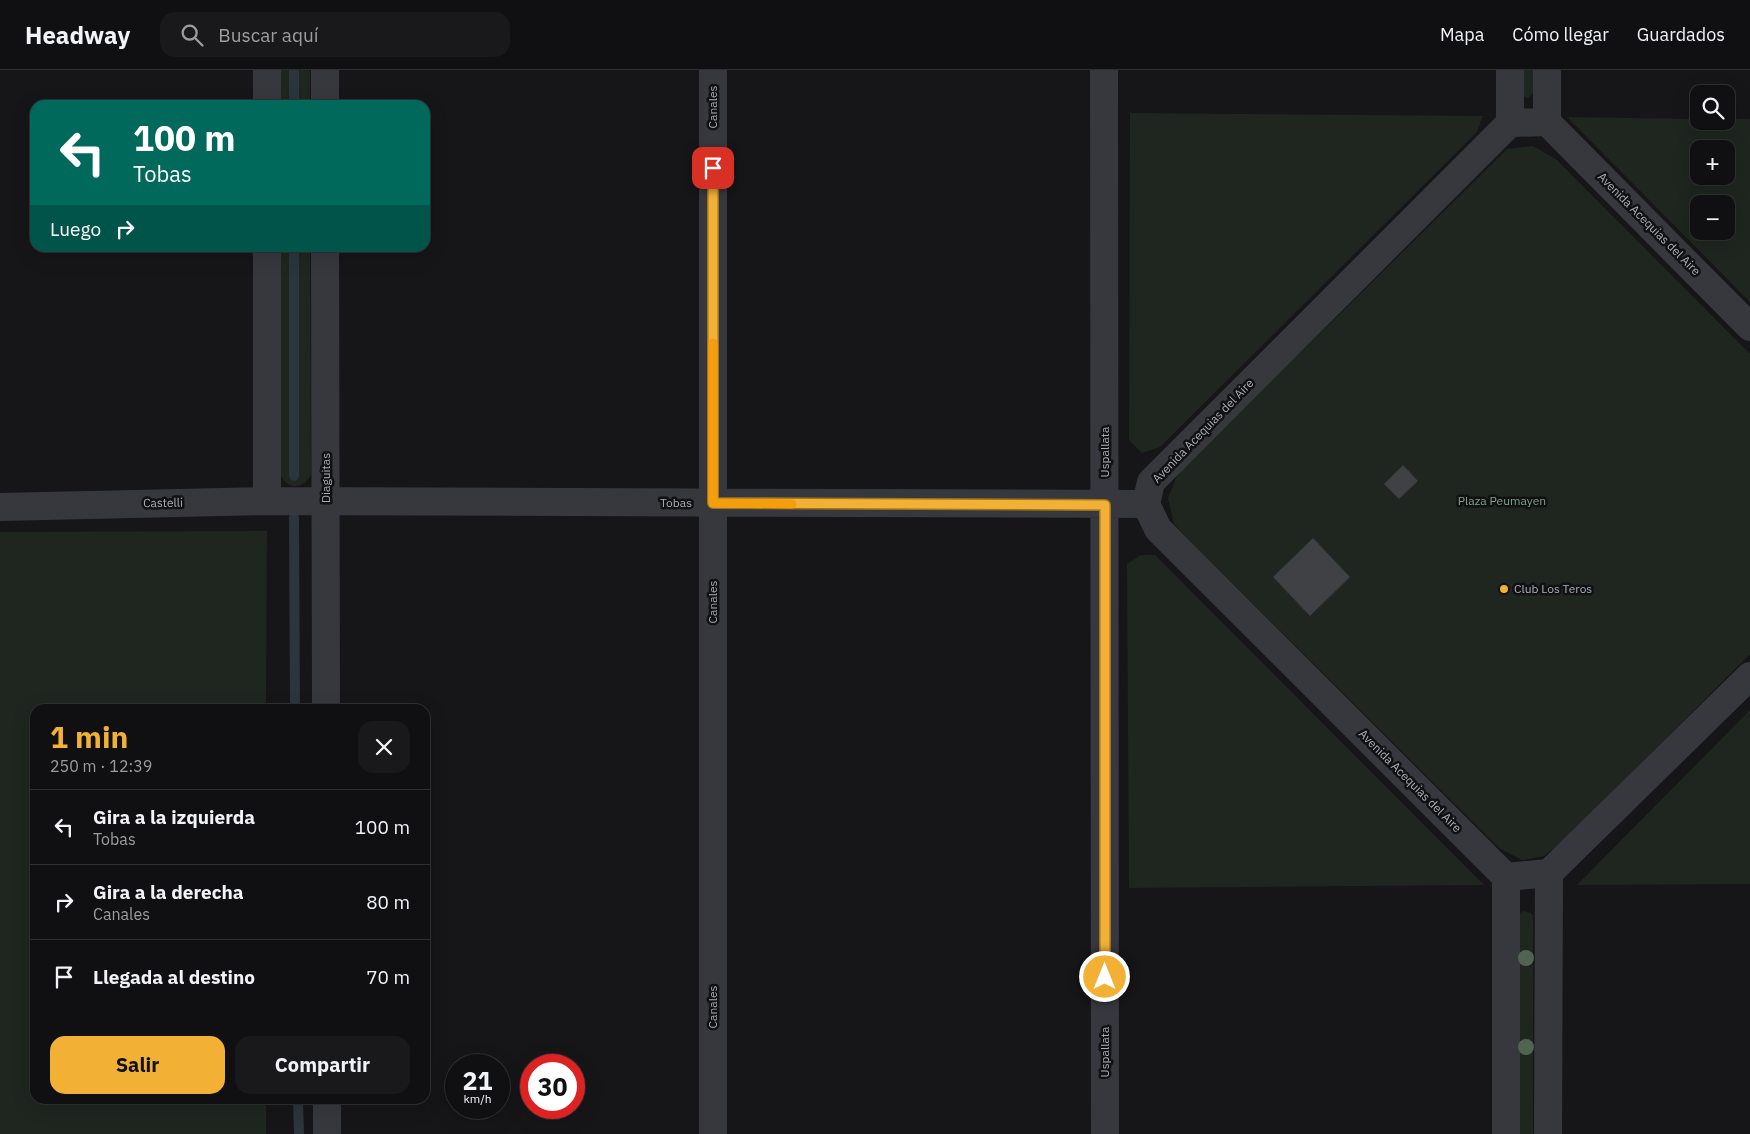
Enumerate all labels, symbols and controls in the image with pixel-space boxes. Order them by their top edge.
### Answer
search box [160,12,510,57]
text: Headway [25,19,130,51]
icon: search [178,21,206,49]
text: Buscar aquí [218,23,319,47]
text: Mapa [1440,23,1484,46]
text: Cómo llegar [1512,23,1609,46]
text: Guardados [1637,23,1725,46]
street label: Canales [705,85,720,128]
map controls [1690,85,1735,240]
button: search [1690,85,1735,130]
text: 100 m [133,115,236,161]
icon: left [50,120,115,185]
button: + [1690,140,1735,185]
pin [692,147,734,189]
icon: arrive [699,154,727,182]
text: Tobas [133,159,192,188]
street label: Avenida Acequias del Aire [1595,169,1704,278]
button: − [1690,195,1735,240]
icon: right [111,215,139,243]
text: Luego [50,217,101,241]
street label: Avenida Acequias del Aire [1149,375,1257,486]
street label: Uspallata [1097,426,1112,477]
street label: Diaguitas [318,453,333,503]
park label: Plaza Peumayen [1458,493,1546,508]
street label: Castelli [143,495,183,510]
street label: Tobas [660,495,692,510]
street label: Canales [705,580,720,623]
place label: Club Los Teros [1514,581,1592,596]
marker: Club Los Teros [1498,583,1510,595]
text: 1 min [50,717,128,756]
button: close [358,721,410,773]
street label: Avenida Acequias del Aire [1356,726,1465,835]
text: 250 m · 12:39 [50,756,152,776]
text: Gira a la izquierda [93,805,255,829]
icon: left [50,813,78,841]
text: 100 m [355,815,410,839]
text: Tobas [93,829,136,849]
text: Gira a la derecha [93,880,244,904]
icon: right [50,888,78,916]
text: 80 m [366,890,410,914]
text: Canales [93,904,150,924]
position arrow [1078,950,1130,1002]
icon: arrive [50,963,78,991]
text: Llegada al destino [93,965,255,989]
text: 70 m [366,965,410,989]
street label: Canales [705,985,720,1028]
street label: Uspallata [1097,1026,1112,1077]
button: Salir [50,1036,225,1094]
button: Compartir [235,1036,410,1094]
speed limit sign: 30 [520,1054,585,1119]
text: 21 [462,1064,493,1097]
text: km/h [463,1091,492,1106]

